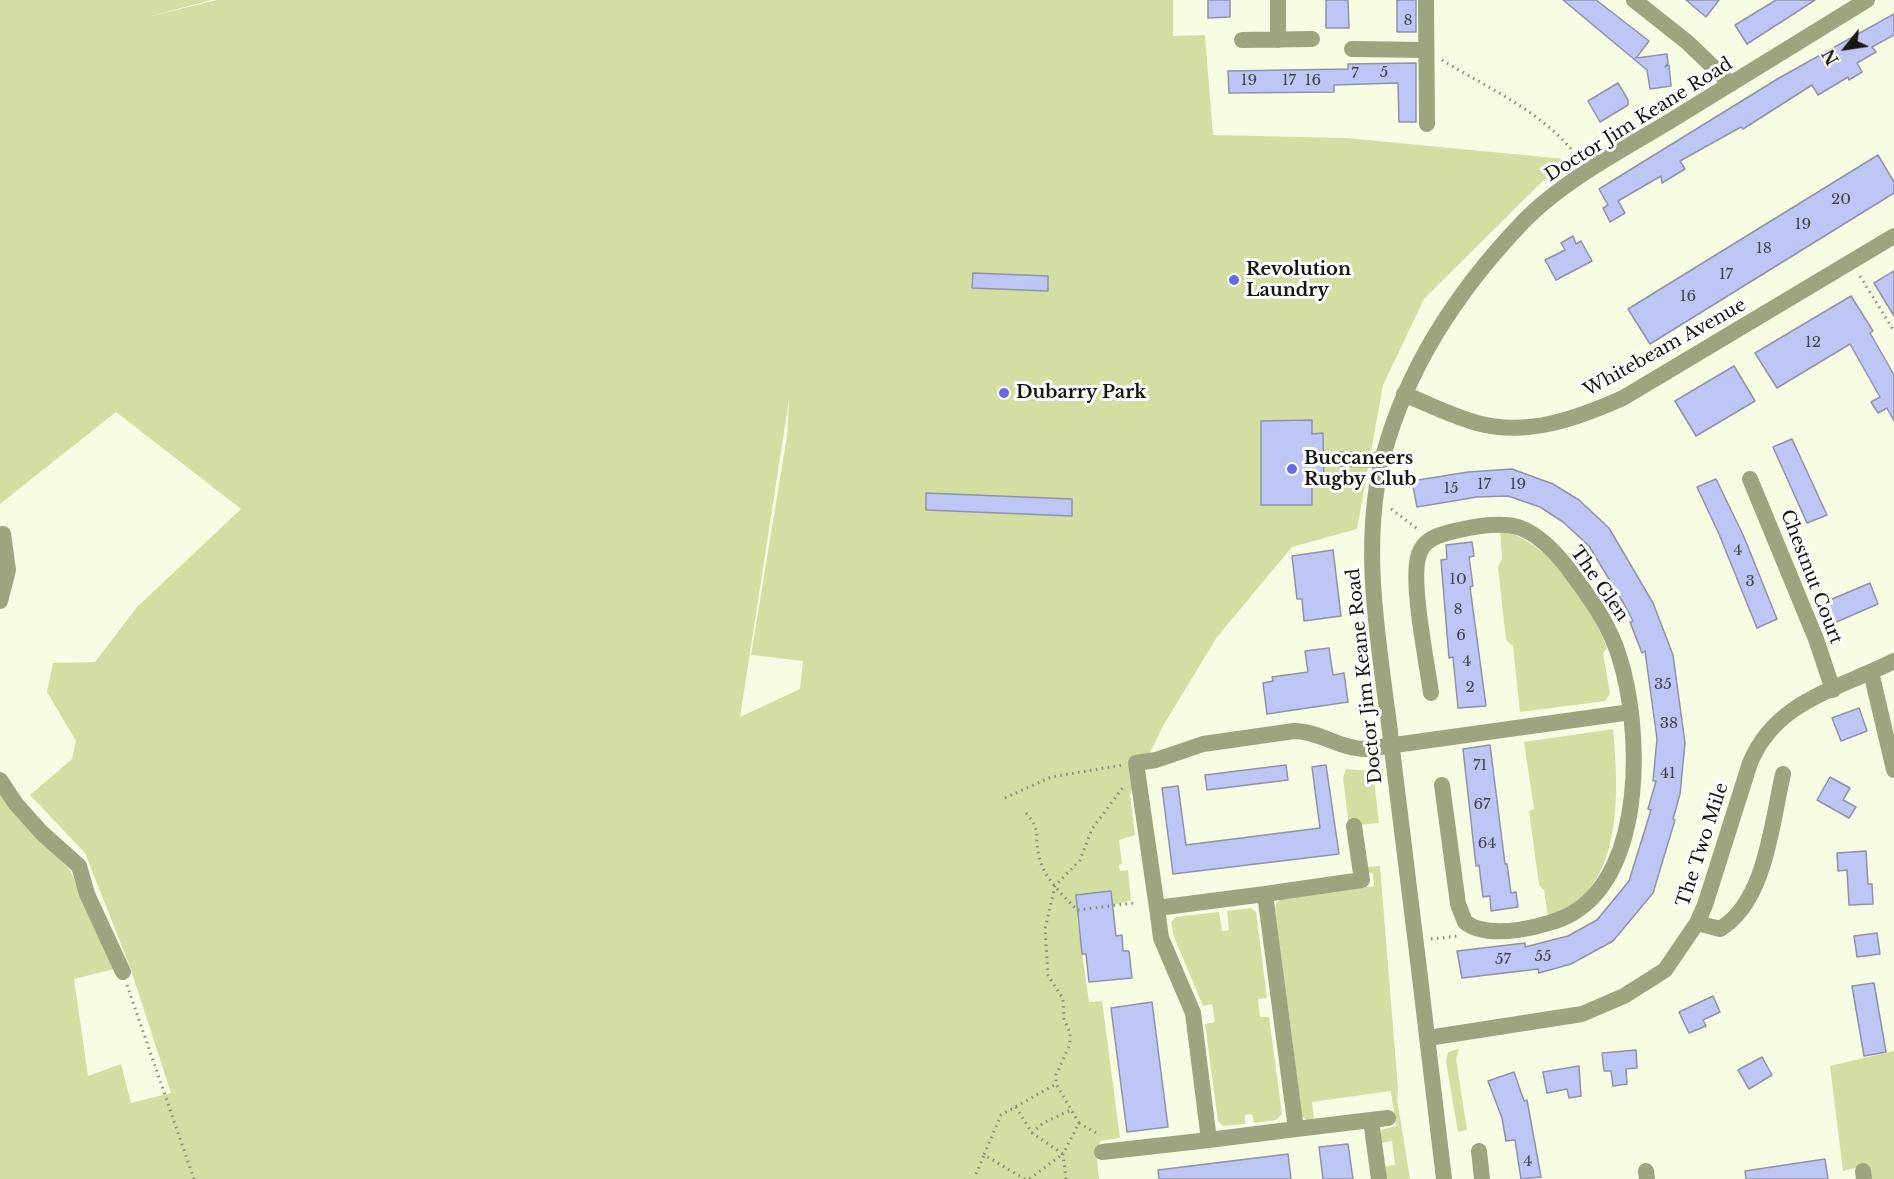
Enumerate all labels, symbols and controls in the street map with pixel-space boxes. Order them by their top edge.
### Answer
house number: 8 [1403,12,1413,30]
north arrow [1816,18,1876,78]
text: N [1818,45,1843,69]
street label: Doctor Jim Keane Road [1541,53,1737,187]
house number: 5 [1380,64,1388,82]
house number: 7 [1351,65,1359,83]
house number: 19 [1241,72,1257,90]
house number: 17 [1282,72,1296,90]
house number: 16 [1305,72,1321,90]
house number: 20 [1831,191,1851,209]
house number: 19 [1795,216,1811,234]
house number: 18 [1756,240,1772,258]
place label: Revolution Laundry [1246,259,1351,302]
house number: 17 [1719,266,1733,284]
marker: Revolution Laundry [1227,273,1241,287]
house number: 16 [1680,288,1696,306]
street label: Whitebeam Avenue [1580,294,1750,402]
house number: 12 [1805,334,1821,352]
place label: Dubarry Park [1016,382,1146,404]
marker: Dubarry Park [997,386,1011,400]
place label: Buccaneers Rugby Club [1304,448,1416,490]
marker: Buccaneers Rugby Club [1285,462,1299,476]
house number: 17 [1477,476,1491,494]
house number: 19 [1510,476,1526,494]
house number: 15 [1443,480,1459,498]
street label: Chestnut Court [1775,507,1847,647]
street label: The Glen [1565,542,1633,626]
house number: 4 [1734,542,1742,560]
street label: Doctor Jim Keane Road [1343,567,1387,785]
house number: 10 [1449,571,1467,589]
house number: 3 [1745,573,1755,591]
house number: 8 [1453,601,1463,619]
house number: 6 [1456,627,1466,645]
house number: 4 [1463,653,1471,671]
house number: 35 [1654,676,1672,694]
house number: 2 [1465,679,1475,697]
house number: 38 [1660,715,1678,733]
house number: 71 [1473,757,1487,775]
house number: 41 [1660,765,1676,783]
street label: The Two Mile [1673,780,1733,910]
house number: 67 [1473,796,1491,814]
house number: 64 [1478,835,1496,853]
house number: 55 [1534,948,1552,966]
house number: 57 [1495,951,1511,969]
house number: 4 [1524,1153,1532,1171]

